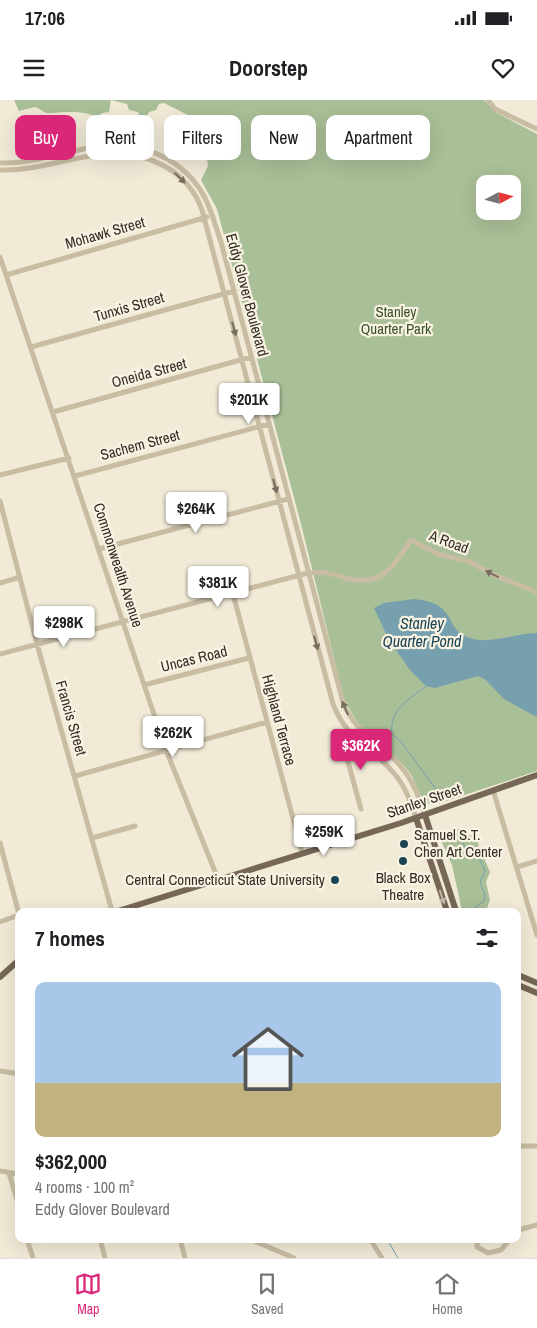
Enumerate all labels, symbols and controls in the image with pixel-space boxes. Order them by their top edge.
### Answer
text: 17:06 [25,5,65,31]
text: Doorstep [229,53,308,83]
icon: menu [20,54,48,82]
icon: heart [489,54,517,82]
chip: Buy [15,115,76,160]
chip: Rent [86,115,154,160]
chip: Filters [164,115,241,160]
chip: New [251,115,316,160]
chip: Apartment [326,115,430,160]
one-way arrow [173,172,185,184]
north arrow [476,175,521,220]
map controls [476,175,521,220]
street label: Mohawk Street [63,211,148,254]
street label: Eddy Glover Boulevard [221,231,274,359]
street label: Tunxis Street [91,286,167,327]
park label: Stanley Quarter Park [361,301,432,339]
one-way arrow [230,321,238,336]
street label: Oneida Street [109,352,189,393]
pin: $201K [214,382,284,425]
text: $201K [230,388,268,410]
street label: Sachem Street [98,424,182,465]
one-way arrow [271,478,279,493]
pin: $264K [161,492,231,534]
text: $264K [177,497,215,519]
street label: Commonwealth Avenue [88,500,149,630]
street label: A Road [426,524,472,558]
pin: $381K [183,566,253,608]
one-way arrow [485,570,499,578]
text: $381K [199,571,237,593]
pin: $298K [29,606,99,648]
text: $298K [45,611,83,633]
water label: Stanley Quarter Pond [383,612,462,652]
one-way arrow [313,635,321,650]
street label: Uncas Road [159,640,229,677]
street label: Highland Terrace [257,672,302,768]
street label: Francis Street [51,678,92,758]
one-way arrow [341,701,349,715]
pin: $262K [138,716,208,758]
text: $262K [154,721,192,743]
pin: $362K [326,728,396,771]
text: $362K [342,734,380,756]
street label: Stanley Street [384,778,464,823]
pin: $259K [289,814,359,857]
text: $259K [305,820,343,842]
place label: Samuel S.T. Chen Art Center [414,824,502,862]
marker: Samuel S.T. Chen Art Center [398,838,410,850]
marker: Black Box Theatre [397,855,409,867]
place label: Black Box Theatre [376,867,431,905]
place label: Central Connecticut State University [125,869,326,890]
marker: Central Connecticut State University [329,874,341,886]
one-way arrow [439,890,446,905]
text: 7 homes [35,924,105,953]
icon: filters [473,924,501,952]
icon: home [223,1014,313,1104]
text: $362,000 [35,1147,107,1176]
text: 4 rooms · 100 m² [35,1176,134,1198]
text: Eddy Glover Boulevard [35,1198,170,1220]
tab: Map [74,1270,102,1318]
tab: Saved [251,1270,283,1318]
tab: Home [432,1270,463,1318]

